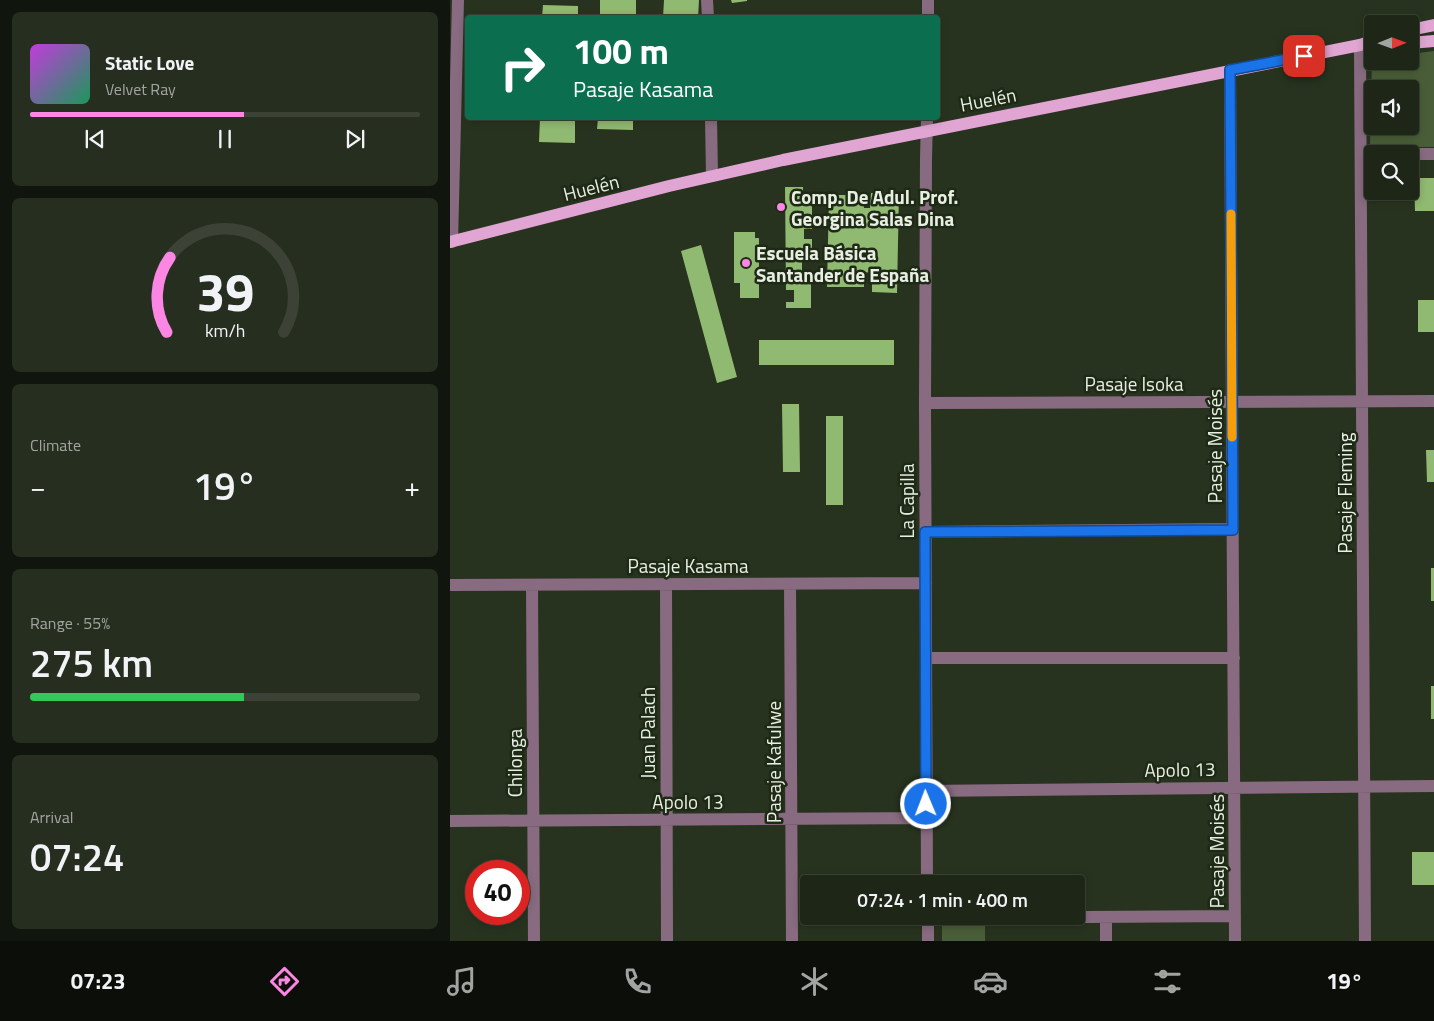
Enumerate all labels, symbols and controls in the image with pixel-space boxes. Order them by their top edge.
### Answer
north arrow [1364,15,1419,70]
map controls [1364,15,1419,200]
text: 100 m [573,24,669,78]
icon: right [490,35,555,100]
pin [1283,35,1325,77]
icon: arrive [1290,42,1318,70]
text: Static Love [105,48,194,77]
text: Pasaje Kasama [573,72,713,106]
text: Velvet Ray [105,77,176,101]
street label: Huelén [957,79,1019,119]
button: sound [1364,80,1419,135]
icon: previous [81,125,109,153]
icon: pause [211,125,239,153]
icon: next [341,125,369,153]
button: search [1364,145,1419,200]
street label: Huelén [560,166,622,208]
place label: Comp. De Adul. Prof. Georgina Salas Dina [791,182,958,233]
marker: Comp. De Adul. Prof. Georgina Salas Dina [775,201,787,213]
place label: Escuela Básica Santander de España [756,238,929,289]
text: 39 [196,252,254,331]
marker: Escuela Básica Santander de España [740,257,752,269]
text: km/h [205,317,245,344]
street label: Pasaje Isoka [1084,369,1184,398]
street label: Pasaje Moisés [1200,389,1229,503]
street label: Pasaje Fleming [1330,432,1359,553]
text: Climate [30,433,81,457]
text: 19° [193,457,257,515]
street label: La Capilla [892,463,921,539]
text: − [30,465,46,508]
text: + [404,465,420,508]
street label: Pasaje Kasama [627,551,749,580]
text: Range · 55% [30,611,110,635]
text: 275 km [30,634,153,692]
street label: Juan Palach [633,687,662,779]
street label: Pasaje Kafulwe [759,701,788,823]
street label: Chilonga [500,728,529,797]
street label: Apolo 13 [1144,754,1216,784]
position arrow [899,777,951,829]
street label: Apolo 13 [652,787,724,816]
street label: Pasaje Moisés [1202,794,1231,908]
text: Arrival [30,805,73,829]
text: 07:24 [30,828,124,886]
speed limit sign: 40 [465,860,530,925]
text: 07:24 · 1 min · 400 m [857,885,1028,914]
text: 07:23 [71,964,126,998]
icon: directions [267,964,302,999]
icon: music [444,964,479,999]
icon: phone [620,964,655,999]
icon: climate [797,964,832,999]
icon: car [973,964,1008,999]
icon: filters [1150,964,1185,999]
text: 19° [1326,964,1363,998]

